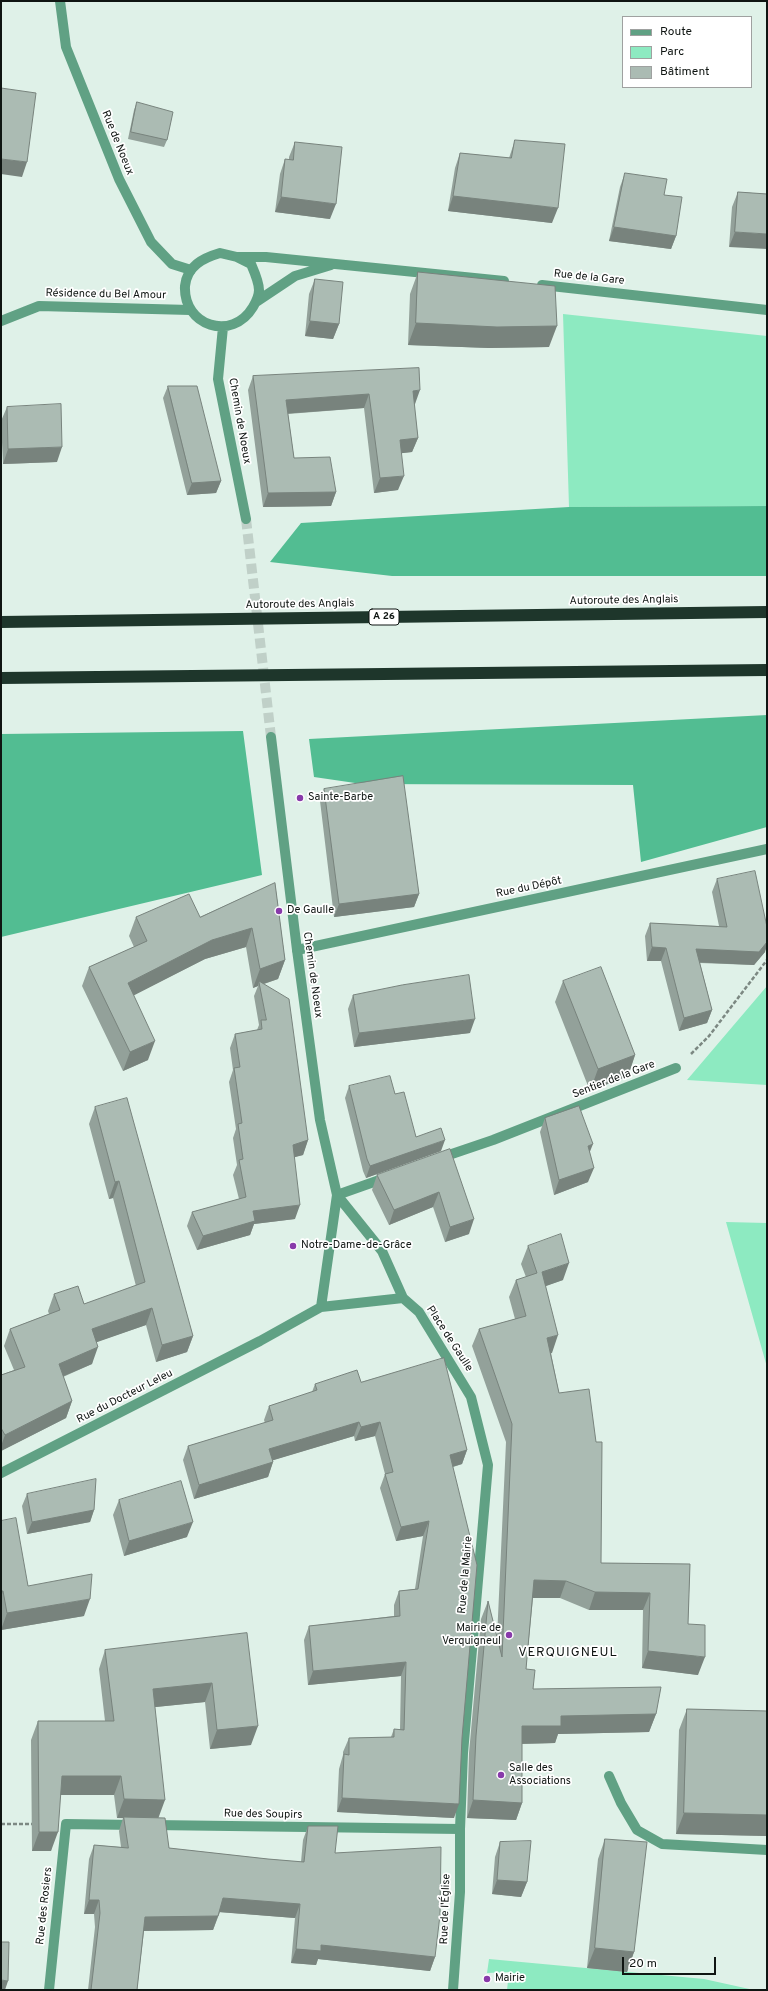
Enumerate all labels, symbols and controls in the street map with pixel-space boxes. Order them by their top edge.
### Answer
legend [622,16,752,88]
text: Route [660,24,692,40]
text: Parc [660,44,684,60]
text: Bâtiment [660,64,710,80]
street label: Rue de Noeux [98,109,136,177]
street label: Rue de la Gare [553,268,625,288]
street label: Résidence du Bel Amour [45,287,167,303]
street label: Chemin de Noeux [225,377,253,465]
street label: Autoroute des Anglais [569,593,679,609]
street label: Autoroute des Anglais [245,597,355,613]
road number: A 26 [369,609,399,625]
place label: Sainte-Barbe [308,791,373,805]
marker: Sainte-Barbe [295,793,305,803]
street label: Rue du Dépôt [495,875,563,901]
place label: De Gaulle [287,904,334,918]
marker: De Gaulle [274,906,284,916]
street label: Chemin de Noeux [299,931,325,1019]
street label: Sentier de la Gare [571,1058,657,1102]
place label: Notre-Dame-de-Grâce [301,1239,412,1253]
marker: Notre-Dame-de-Grâce [288,1241,298,1251]
street label: Place de Gaulle [423,1304,475,1374]
street label: Rue du Docteur Leleu [75,1367,175,1427]
street label: Rue de la Mairie [456,1536,476,1614]
place label: Mairie de Verquigneul [442,1622,501,1648]
marker: Mairie de Verquigneul [504,1630,514,1640]
district label: VERQUIGNEUL [518,1645,618,1661]
place label: Salle des Associations [509,1762,571,1788]
marker: Salle des Associations [496,1770,506,1780]
street label: Rue des Soupirs [224,1808,302,1822]
street label: Rue des Rosiers [34,1867,56,1945]
street label: Rue de l'Église [438,1873,454,1945]
scale bar [624,1949,718,1975]
text: 20 m [629,1956,657,1972]
place label: Mairie [495,1972,525,1986]
marker: Mairie [482,1974,492,1984]

